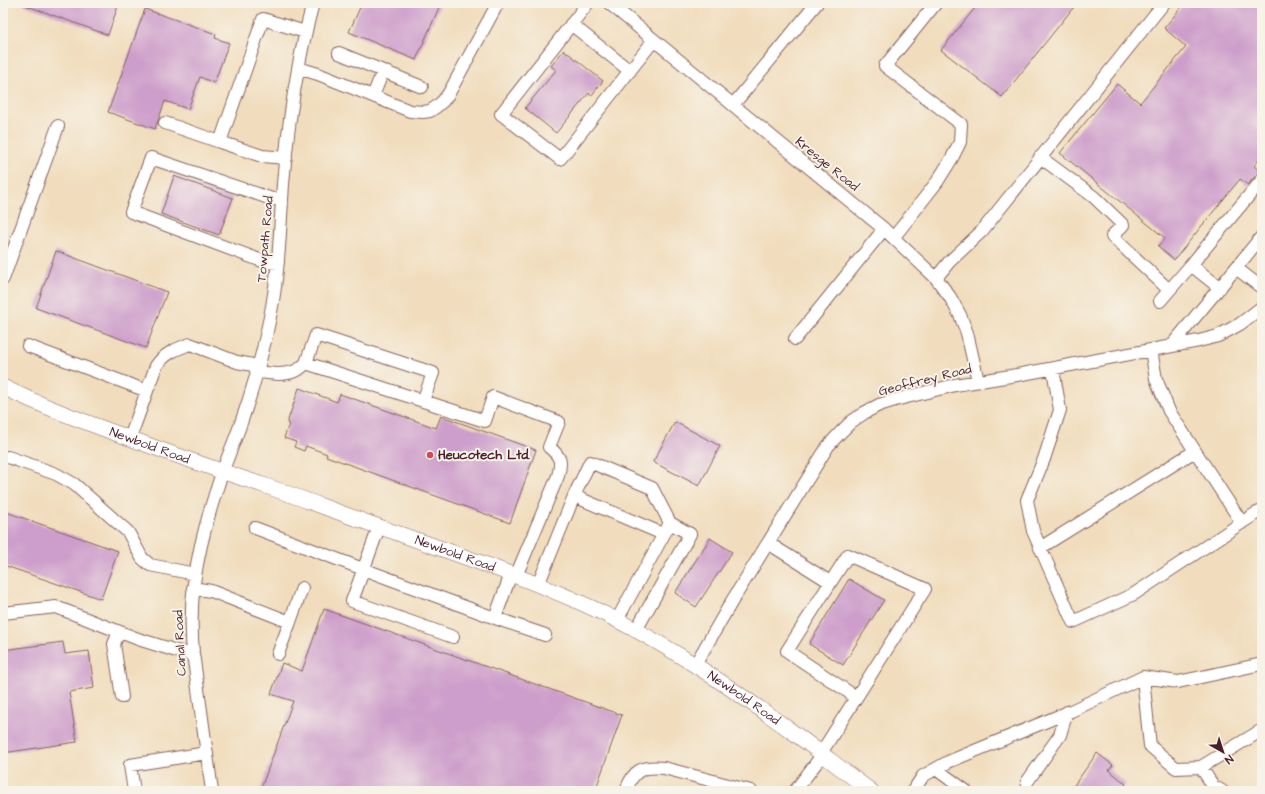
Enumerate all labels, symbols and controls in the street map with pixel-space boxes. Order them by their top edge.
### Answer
street label: Kresge Road [791,133,863,196]
street label: Towpath Road [252,195,278,283]
street label: Geoffrey Road [877,360,974,401]
street label: Newbold Road [107,423,192,468]
place label: Heucotech Ltd. [438,446,530,464]
marker: Heucotech Ltd. [425,450,435,460]
street label: Newbold Road [413,531,498,576]
street label: Canal Road [169,609,191,676]
street label: Newbold Road [704,667,784,729]
north arrow [1203,732,1243,772]
text: N [1222,751,1236,767]

